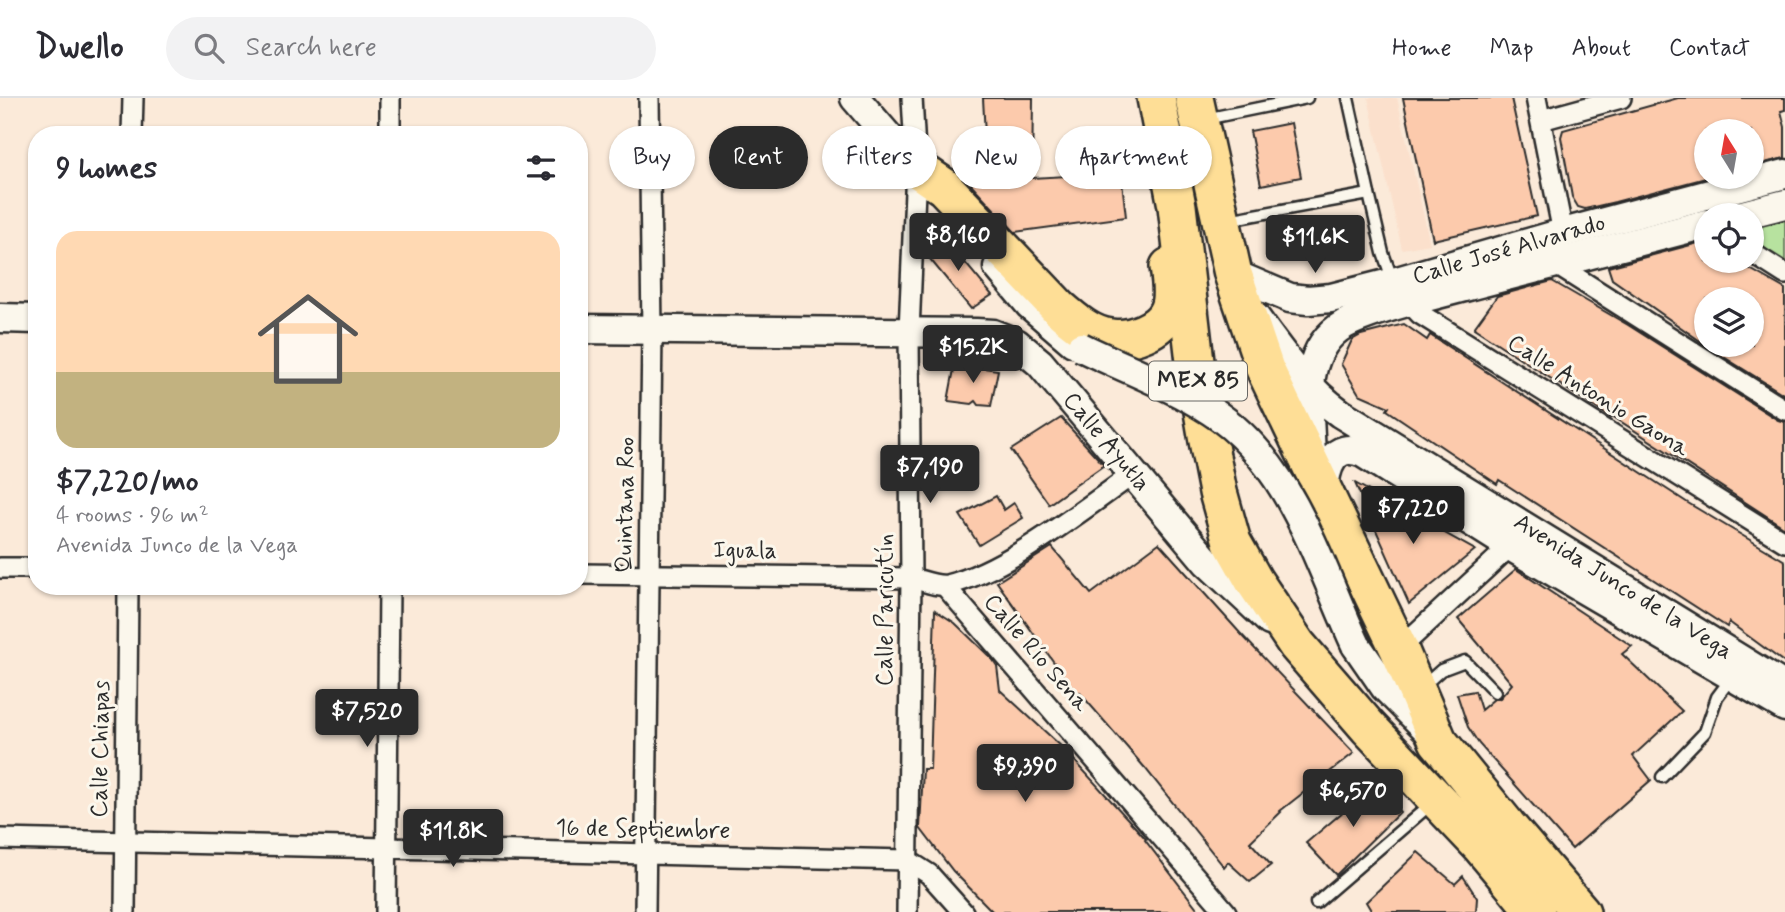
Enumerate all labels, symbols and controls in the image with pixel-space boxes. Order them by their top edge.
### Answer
search box [166,17,656,80]
text: Dwello [35,26,124,70]
icon: search [190,29,228,67]
text: Search here [246,31,377,65]
text: Home [1392,33,1452,64]
text: Map [1490,33,1534,64]
text: About [1572,33,1631,64]
text: Contact [1669,33,1750,64]
north arrow [1694,119,1764,189]
map controls [1694,119,1764,357]
chip: Buy [609,126,695,189]
chip: Rent [709,126,808,189]
chip: Filters [822,126,937,189]
chip: New [951,126,1041,189]
chip: Apartment [1055,126,1212,189]
text: 9 homes [56,149,157,188]
icon: filters [522,149,560,187]
button: locate [1694,203,1764,273]
street label: Calle José Alvarado [1409,208,1609,292]
pin: $8,160 [901,214,1015,273]
pin: $11.6K [1258,216,1372,275]
text: $8,160 [925,221,991,251]
text: $11.6K [1282,223,1348,253]
icon: home [245,276,371,402]
button: layers [1694,287,1764,357]
pin: $15.2K [916,326,1030,385]
street label: Calle Antonio Gaona [1501,328,1695,465]
text: $15.2K [939,333,1007,363]
road number: MEX 85 [1149,362,1247,400]
street label: Calle Ayutla [1055,386,1157,498]
street label: Quintana Roo [609,437,643,573]
pin: $7,190 [873,446,987,505]
text: $7,190 [896,453,964,483]
text: $7,220/mo [56,462,199,501]
pin: $7,220 [1356,486,1470,546]
text: $7,220 [1377,494,1449,524]
text: 4 rooms · 96 m² [56,501,209,531]
street label: Avenida Junco de la Vega [1508,507,1738,667]
text: Avenida Junco de la Vega [56,531,298,561]
street label: Calle Paricutín [870,534,901,686]
street label: Iguala [713,535,777,567]
street label: Calle Río Sena [976,587,1096,719]
street label: Calle Chiapas [84,680,118,818]
pin: $7,520 [310,690,424,749]
text: $7,520 [331,697,403,727]
pin: $9,390 [968,744,1082,804]
text: $9,390 [993,752,1057,782]
pin: $6,570 [1296,770,1410,829]
text: $6,570 [1319,777,1387,807]
pin: $11.8K [396,810,510,869]
street label: 16 de Septiembre [555,813,731,847]
text: $11.8K [419,817,487,847]

